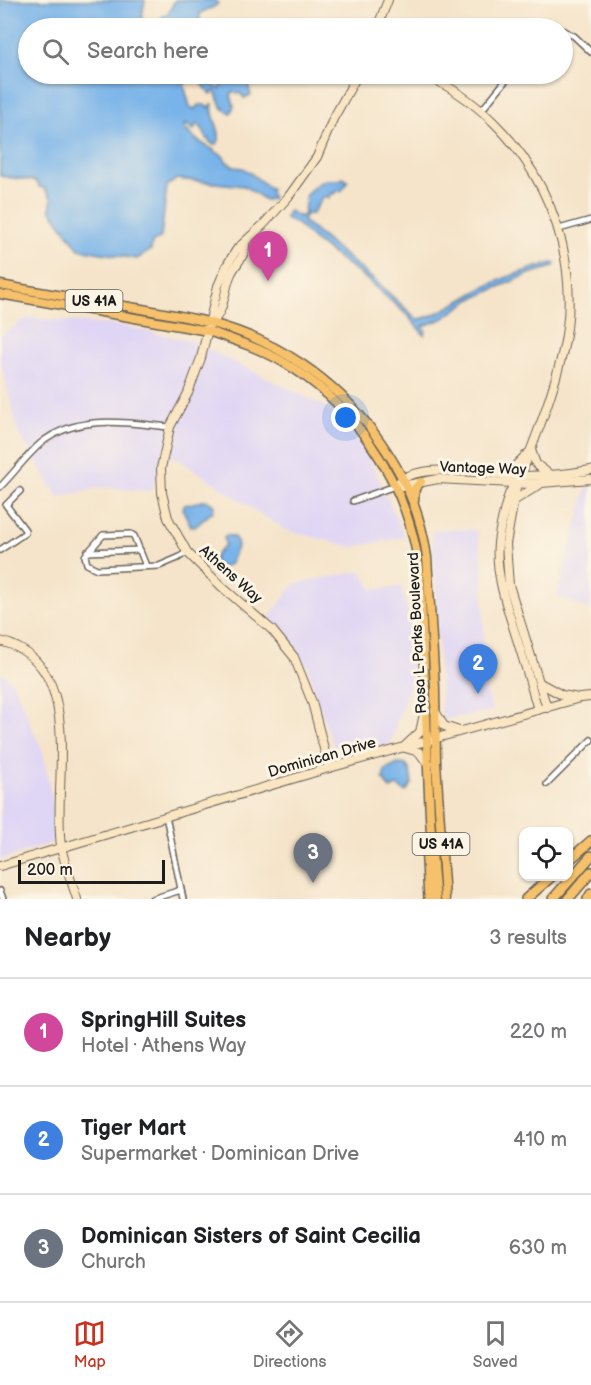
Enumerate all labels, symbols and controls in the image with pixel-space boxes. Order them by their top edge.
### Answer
search box [18,18,573,84]
icon: search [39,35,72,68]
text: Search here [87,38,209,65]
pin: 1 [248,232,288,281]
road number: US 41A [66,290,122,312]
your location [331,403,360,432]
street label: Vantage Way [439,457,527,480]
street label: Athens Way [195,541,266,608]
street label: Rosa L Parks Boulevard [404,552,431,714]
pin: 2 [458,644,498,694]
street label: Dominican Drive [266,733,378,782]
map controls [519,827,573,881]
button: locate [519,827,573,881]
road number: US 41A [412,833,470,855]
pin: 3 [294,834,332,883]
scale bar [18,857,165,884]
text: 200 m [27,861,73,880]
text: Nearby [24,923,111,954]
text: 3 results [489,926,567,950]
text: SpringHill Suites [81,1007,246,1034]
text: 1 [39,1020,48,1044]
text: 220 m [510,1020,567,1044]
text: Hotel · Athens Way [81,1034,246,1058]
text: Tiger Mart [81,1115,186,1142]
text: 2 [38,1128,49,1152]
text: 410 m [513,1128,567,1152]
text: Supermarket · Dominican Drive [81,1142,359,1166]
text: Dominican Sisters of Saint Cecilia [81,1223,421,1250]
text: 3 [38,1236,49,1260]
text: 630 m [509,1236,567,1260]
text: Church [81,1250,146,1274]
tab: Map [73,1317,106,1372]
tab: Directions [253,1317,326,1372]
tab: Saved [473,1317,518,1372]

